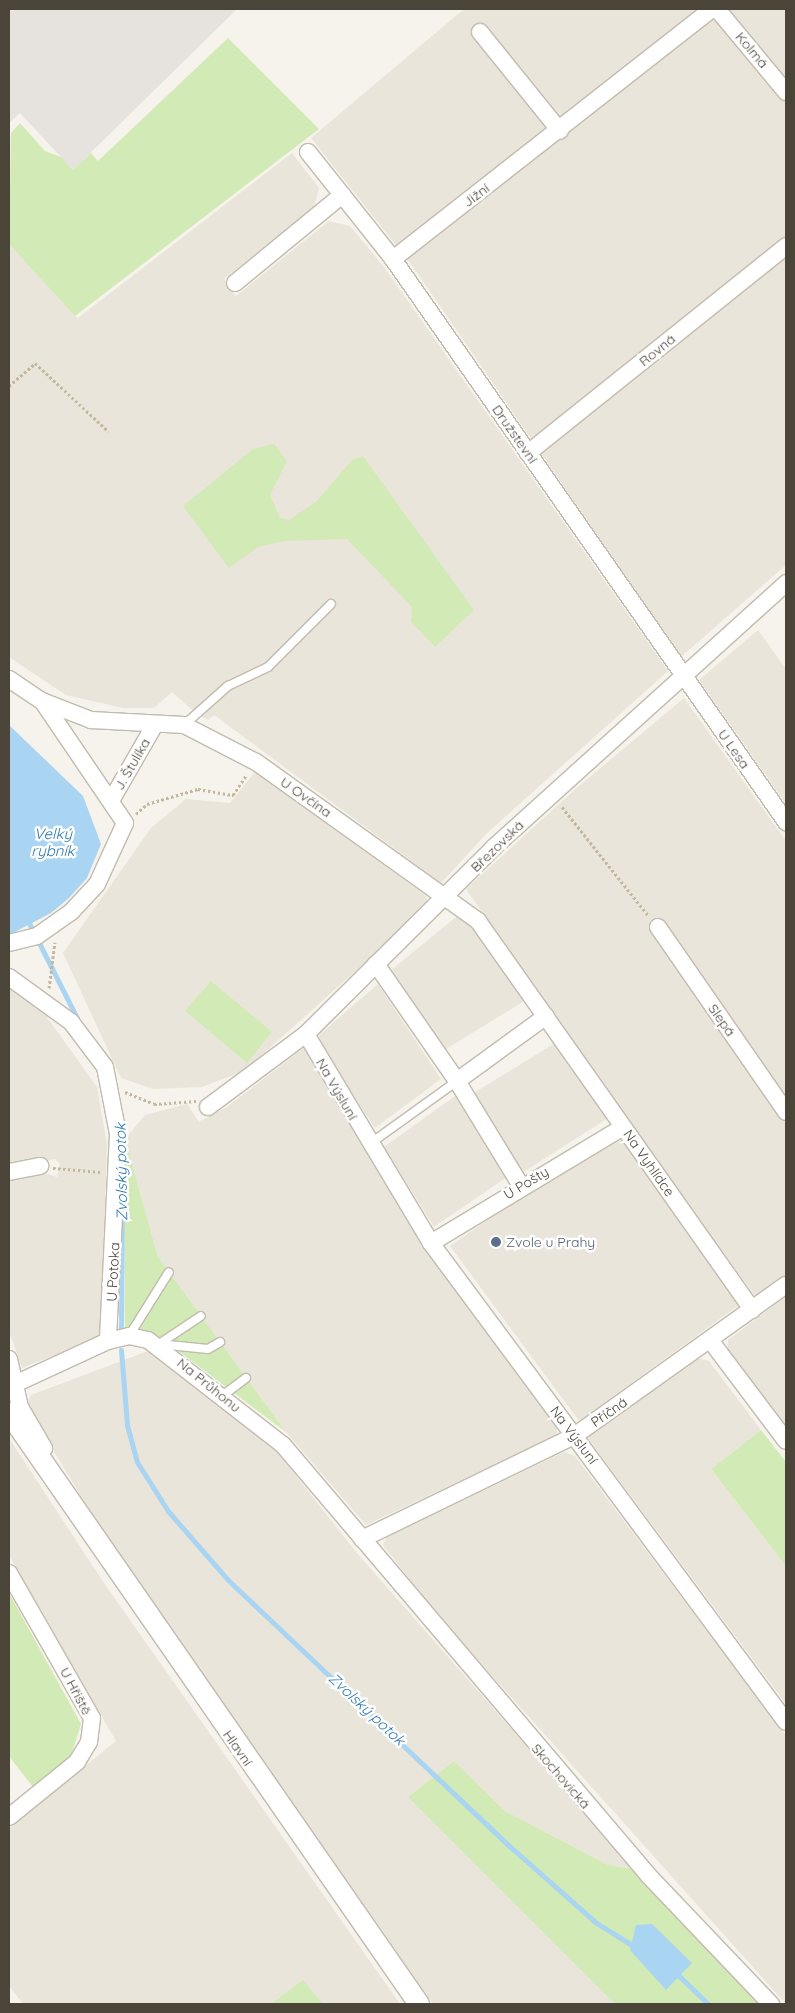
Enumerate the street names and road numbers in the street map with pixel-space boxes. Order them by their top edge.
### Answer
street label: Kolmá [732,28,772,72]
street label: Jižní [459,180,493,210]
street label: Rovná [636,330,678,370]
street label: Družstevní [489,401,541,467]
street label: U Lesa [714,726,754,772]
street label: J. Štulíka [110,735,154,793]
street label: U Ovčína [277,773,335,821]
street label: Březovská [467,817,527,875]
street label: Slepá [705,1001,739,1039]
street label: Na Výsluní [313,1055,361,1123]
street label: Na Vyhlídce [620,1126,678,1200]
street label: U Pošty [500,1163,552,1203]
street label: U Potoka [103,1242,123,1302]
street label: Na Průhonu [174,1354,244,1416]
street label: Příčná [588,1393,630,1431]
street label: Na Výsluní [547,1403,601,1467]
street label: U Hřiště [57,1664,95,1718]
street label: Hlavní [220,1727,256,1769]
street label: Skochovická [528,1740,594,1812]

